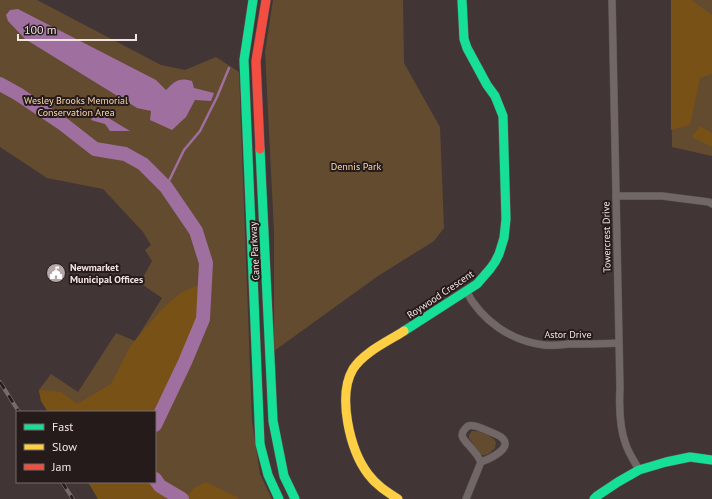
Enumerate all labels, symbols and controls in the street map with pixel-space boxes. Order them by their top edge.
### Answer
scale bar [18,16,136,42]
text: 100 m [24,22,57,37]
park label: Wesley Brooks Memorial Conservation Area [24,94,128,119]
park label: Dennis Park [331,160,381,173]
street label: Towercrest Drive [599,201,614,273]
street label: Cane Parkway [246,221,263,281]
place label: Newmarket Municipal Offices [70,261,143,286]
public building icon: Newmarket Municipal Offices [45,262,67,284]
street label: Roywood Crescent [404,267,477,322]
street label: Astor Drive [544,328,592,341]
legend [16,411,156,483]
text: Fast [52,419,73,434]
text: Slow [52,439,77,454]
text: Jam [51,459,71,474]

